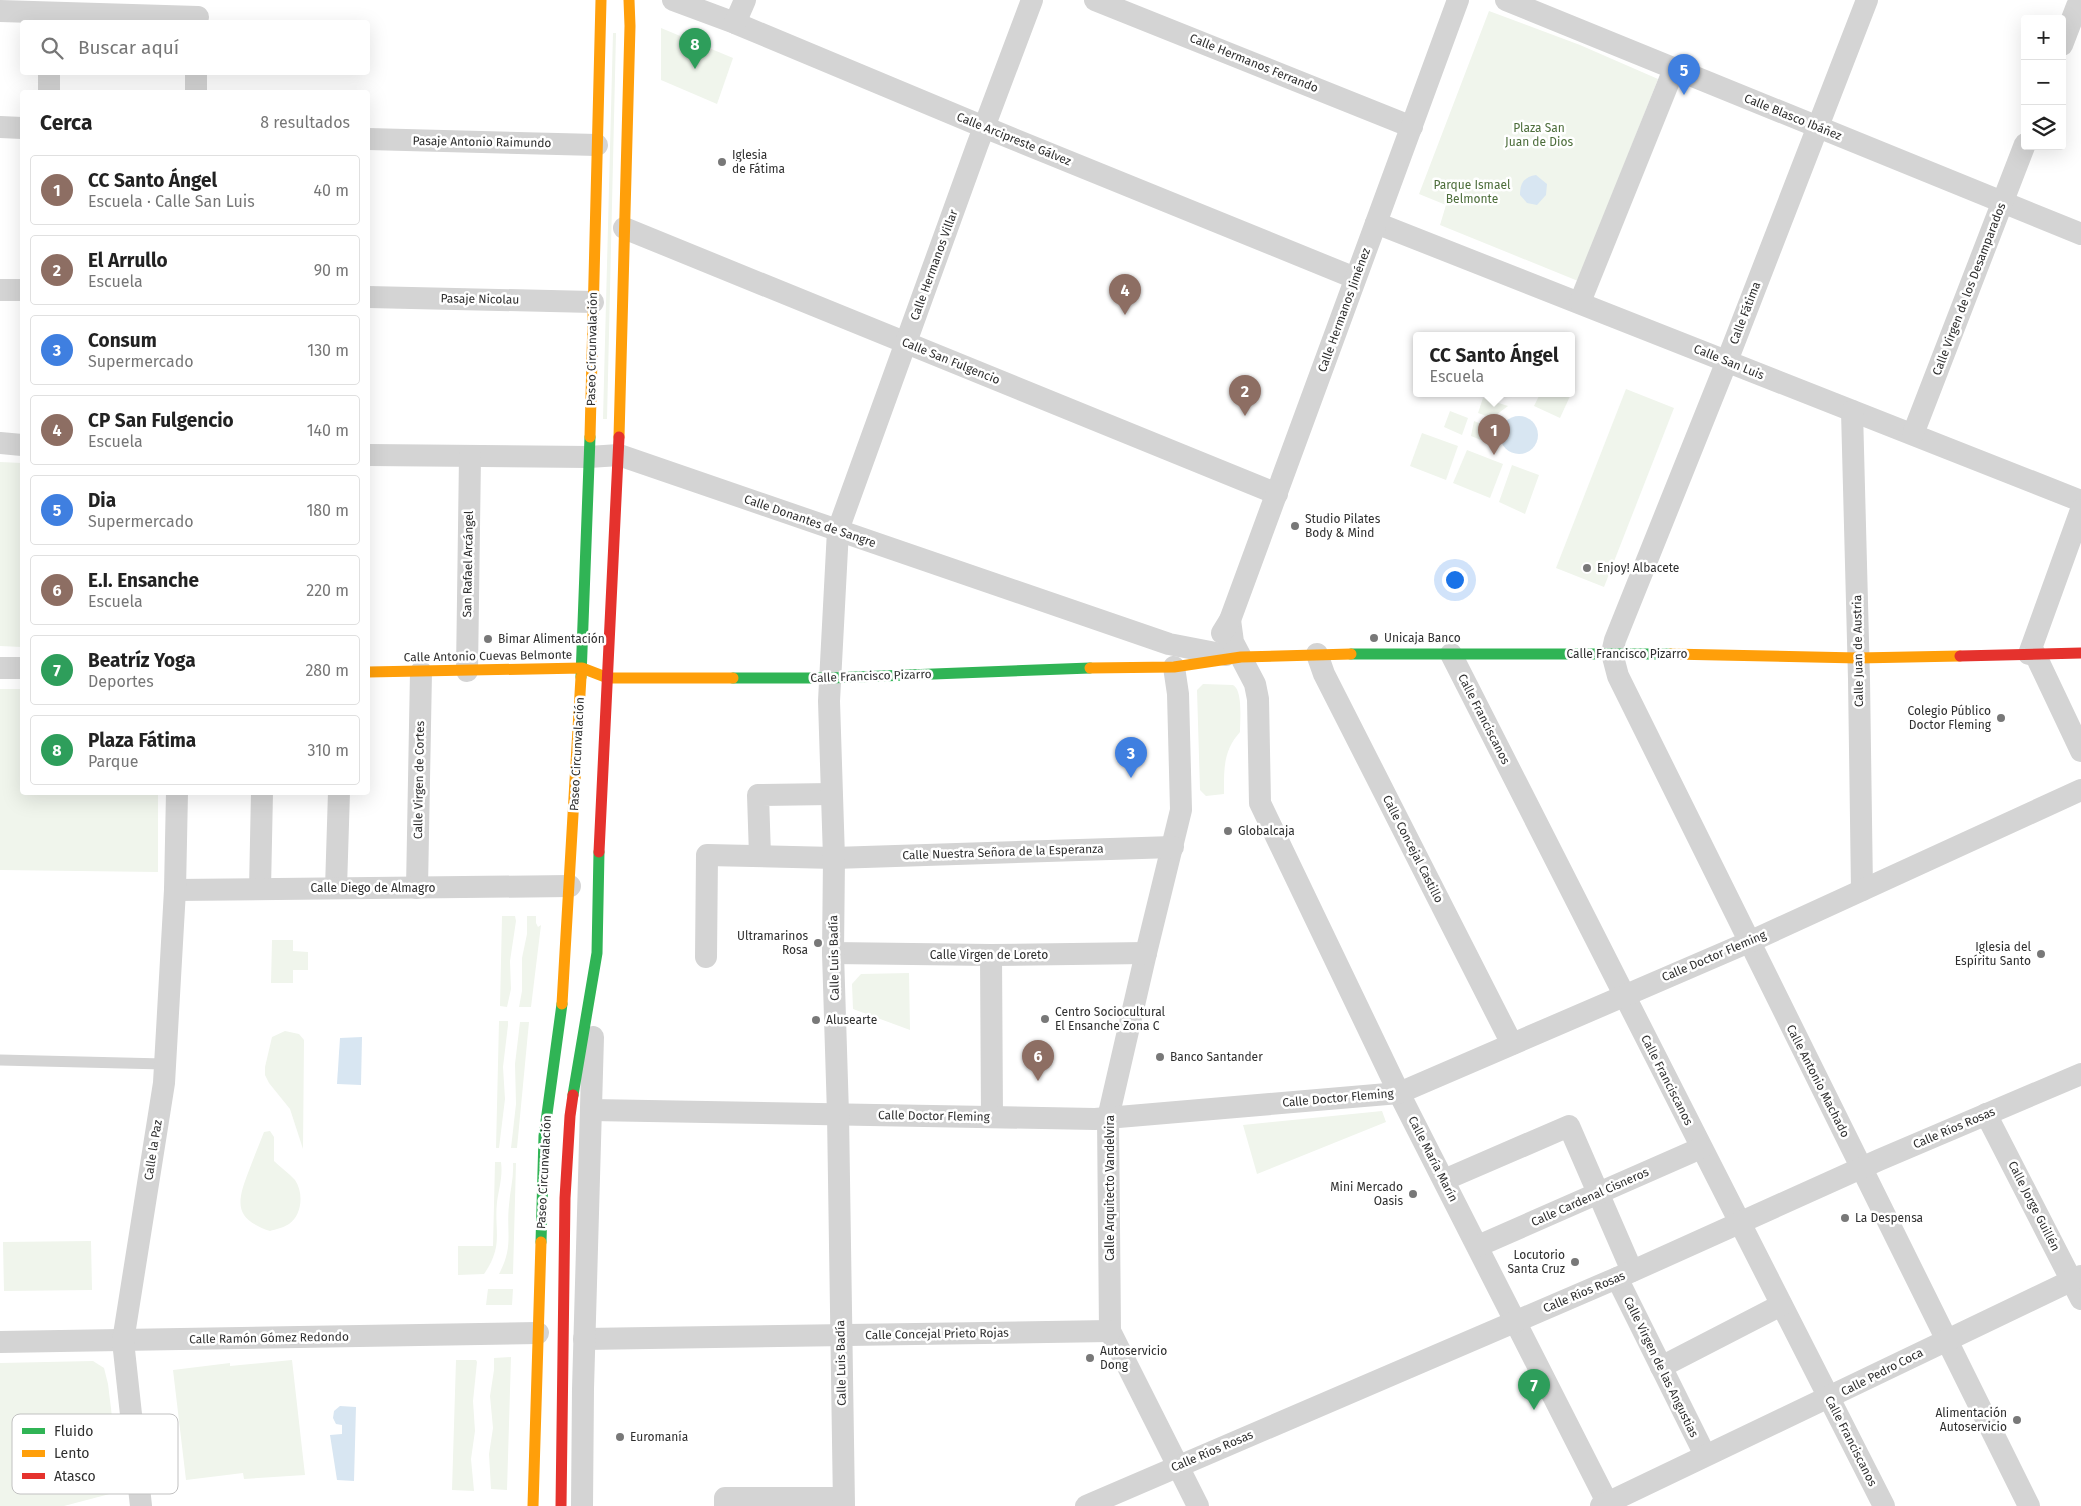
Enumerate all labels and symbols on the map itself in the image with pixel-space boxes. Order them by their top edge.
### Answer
pin: 8 [679,28,711,69]
street label: Calle Hermanos Ferrando [1188,31,1320,95]
pin: 5 [1668,54,1700,95]
street label: Calle Blasco Ibáñez [1742,91,1844,143]
street label: Calle Arcipreste Gálvez [955,110,1073,168]
park label: Plaza San Juan de Dios [1505,121,1573,149]
street label: Pasaje Antonio Raimundo [412,134,552,150]
place label: Iglesia de Fátima [732,148,785,176]
marker: Iglesia de Fátima [716,156,728,168]
park label: Parque Ismael Belmonte [1433,178,1511,206]
street label: Calle Virgen de los Desamparados [1930,200,2009,377]
street label: Calle Hermanos Villar [907,207,961,322]
street label: Calle Hermanos Jiménez [1315,246,1373,374]
pin: 4 [1109,274,1141,315]
street label: Calle Fátima [1727,280,1763,346]
street label: Pasaje Nicolau [441,291,519,307]
street label: Paseo Circunvalación [584,292,600,406]
street label: Calle San Fulgencio [900,335,1002,387]
street label: Calle San Luis [1692,342,1767,383]
pin: 2 [1229,375,1261,416]
pin: 1 [1478,414,1510,455]
street label: Calle Donantes de Sangre [742,492,878,550]
street label: San Rafael Arcángel [460,510,476,618]
place label: Studio Pilates Body & Mind [1305,512,1381,540]
marker: Studio Pilates Body & Mind [1289,520,1301,532]
place label: Enjoy! Albacete [1597,561,1679,575]
marker: Enjoy! Albacete [1581,562,1593,574]
your location [1442,567,1468,593]
street label: Calle Juan de Austria [1850,595,1866,707]
place label: Unicaja Banco [1384,631,1461,645]
place label: Bimar Alimentación [498,632,605,646]
marker: Unicaja Banco [1368,632,1380,644]
marker: Bimar Alimentación [482,633,494,645]
street label: Calle Francisco Pizarro [1566,647,1688,661]
street label: Calle Antonio Cuevas Belmonte [404,648,572,664]
street label: Calle Francisco Pizarro [810,667,932,685]
street label: Calle Franciscanos [1455,672,1513,767]
street label: Paseo Circunvalación [567,697,587,811]
place label: Colegio Público Doctor Fleming [1908,704,1992,732]
marker: Colegio Público Doctor Fleming [1995,712,2007,724]
street label: Calle Virgen de Cortes [411,720,427,839]
pin: 3 [1115,737,1147,778]
street label: Calle Concejal Castillo [1380,793,1446,905]
place label: Globalcaja [1238,824,1295,838]
marker: Globalcaja [1222,825,1234,837]
street label: Calle Nuestra Señora de la Esperanza [902,841,1104,863]
street label: Calle Diego de Almagro [310,881,436,895]
street label: Calle Luis Badía [826,915,842,1001]
street label: Calle Doctor Fleming [1660,927,1769,984]
place label: Ultramarinos Rosa [737,929,808,957]
marker: Ultramarinos Rosa [812,937,824,949]
place label: Iglesia del Espíritu Santo [1955,940,2031,968]
street label: Calle Virgen de Loreto [930,948,1048,962]
marker: Iglesia del Espíritu Santo [2035,948,2047,960]
place label: Centro Sociocultural El Ensanche Zona C [1055,1005,1166,1033]
place label: Alusearte [826,1013,877,1027]
marker: Centro Sociocultural El Ensanche Zona C [1039,1013,1051,1025]
marker: Alusearte [810,1014,822,1026]
street label: Calle Antonio Machado [1783,1022,1853,1140]
street label: Calle Franciscanos [1638,1033,1696,1128]
pin: 6 [1022,1040,1054,1081]
place label: Banco Santander [1170,1050,1263,1064]
marker: Banco Santander [1154,1051,1166,1063]
street label: Calle Doctor Fleming [1282,1086,1395,1110]
street label: Calle Ríos Rosas [1911,1104,1997,1152]
street label: Calle Doctor Fleming [878,1108,991,1124]
street label: Calle María Marín [1405,1114,1461,1204]
street label: Paseo Circunvalación [534,1115,554,1229]
street label: Calle Arquitecto Vandelvira [1103,1115,1117,1261]
street label: Calle la Paz [141,1119,165,1181]
street label: Calle Jorge Guillén [2005,1159,2063,1253]
street label: Calle Cardenal Cisneros [1529,1165,1651,1229]
place label: Mini Mercado Oasis [1330,1180,1403,1208]
marker: Mini Mercado Oasis [1407,1188,1419,1200]
place label: La Despensa [1855,1211,1923,1225]
marker: La Despensa [1839,1212,1851,1224]
place label: Locutorio Santa Cruz [1508,1248,1565,1276]
marker: Locutorio Santa Cruz [1569,1256,1581,1268]
street label: Calle Ríos Rosas [1541,1268,1627,1316]
street label: Calle Virgen de las Angustias [1621,1294,1701,1440]
street label: Calle Luis Badía [833,1320,849,1406]
street label: Calle Concejal Prieto Rojas [865,1326,1009,1342]
street label: Calle Ramón Gómez Redondo [189,1330,349,1346]
place label: Autoservicio Dong [1100,1344,1167,1372]
street label: Calle Pedro Coca [1839,1345,1925,1399]
marker: Autoservicio Dong [1084,1352,1096,1364]
pin: 7 [1518,1369,1550,1410]
street label: Calle Franciscanos [1822,1394,1880,1489]
place label: Alimentación Autoservicio [1935,1406,2007,1434]
legend [12,1414,178,1494]
marker: Alimentación Autoservicio [2011,1414,2023,1426]
text: Fluido [54,1423,93,1440]
street label: Calle Ríos Rosas [1169,1427,1255,1475]
place label: Euromanía [630,1430,688,1444]
marker: Euromanía [614,1431,626,1443]
text: Lento [54,1445,89,1462]
text: Atasco [54,1468,96,1485]

